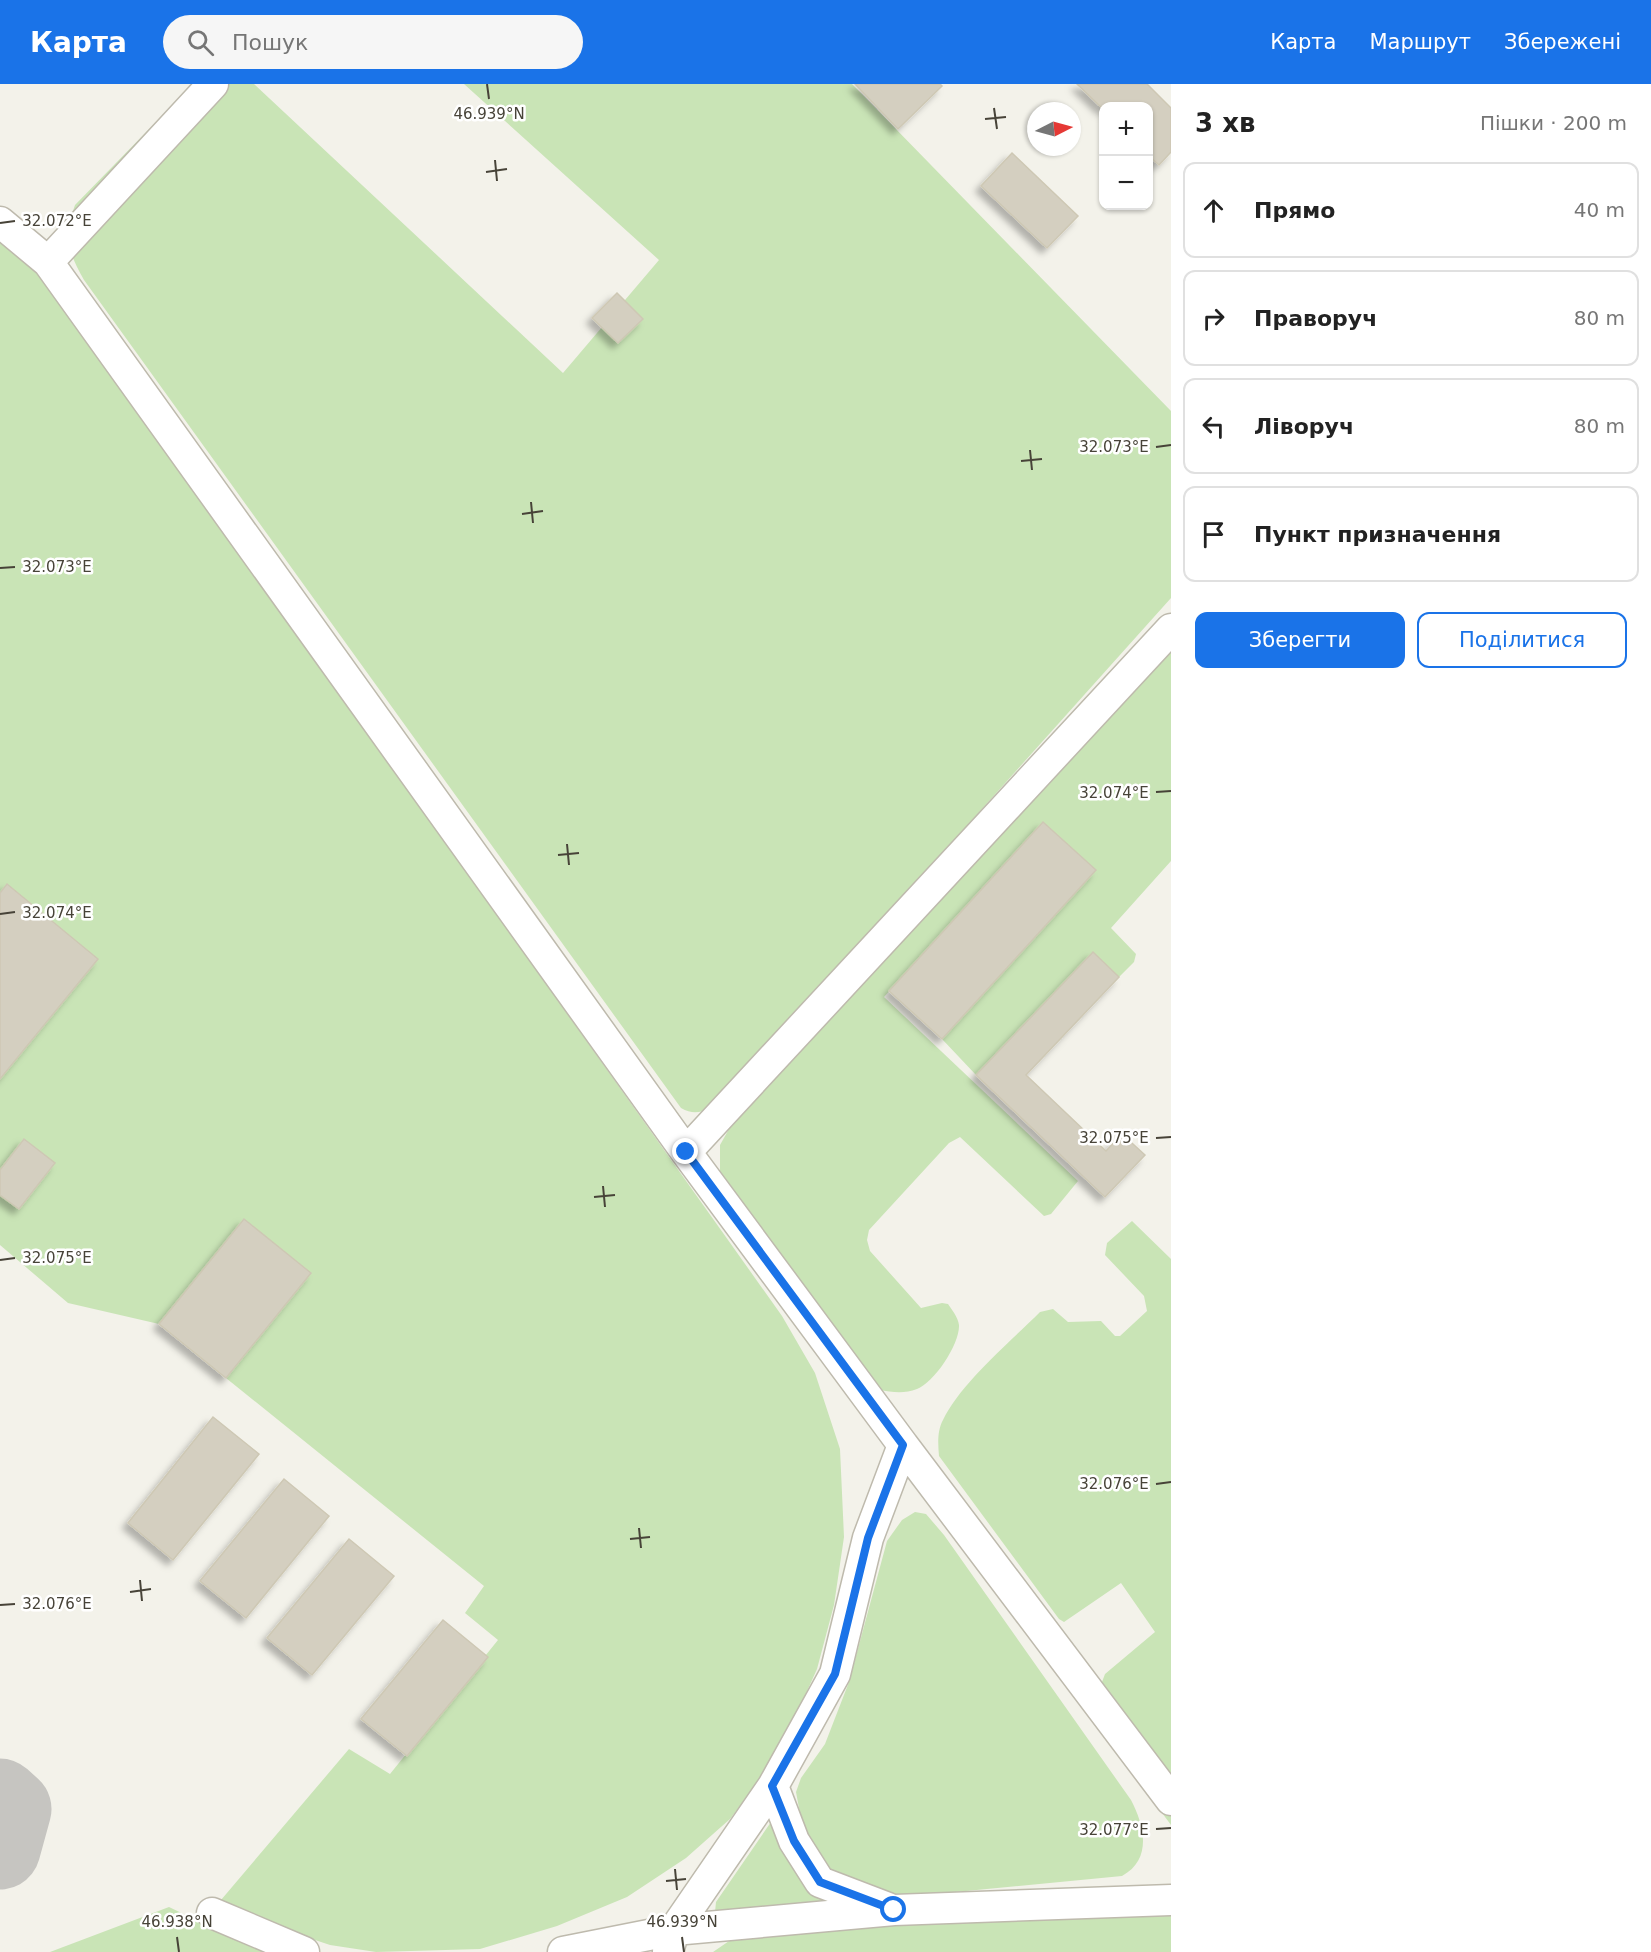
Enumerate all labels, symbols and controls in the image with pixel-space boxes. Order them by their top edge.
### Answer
search box [163,15,583,69]
text: Карта [30,26,127,59]
icon: search [184,26,217,59]
text: Пошук [232,30,308,55]
text: Карта [1270,30,1336,54]
text: Маршрут [1369,30,1471,54]
text: Збережені [1504,30,1621,54]
north arrow [1027,102,1081,156]
map controls [1099,102,1153,210]
button: + [1099,102,1153,156]
text: 46.939°N [453,105,525,123]
text: 3 хв [1195,108,1255,138]
text: Пішки · 200 m [1480,111,1627,135]
button: − [1099,156,1153,210]
icon: ahead [1197,194,1230,227]
text: Прямо [1254,198,1335,223]
text: 40 m [1574,198,1625,222]
text: 32.072°E [22,212,92,230]
icon: right [1197,302,1230,335]
text: Праворуч [1254,306,1377,331]
text: 80 m [1574,306,1625,330]
icon: left [1197,410,1230,443]
text: Ліворуч [1254,414,1354,439]
text: 80 m [1574,414,1625,438]
text: 32.073°E [1079,438,1149,456]
icon: arrive [1197,518,1230,551]
text: Пункт призначення [1254,522,1501,547]
text: 32.073°E [22,558,92,576]
button: Зберегти [1195,612,1405,668]
button: Поділитися [1417,612,1627,668]
text: 32.074°E [1079,784,1149,802]
text: 32.074°E [22,904,92,922]
text: 32.075°E [1079,1129,1149,1147]
route end [672,1138,698,1164]
text: 32.075°E [22,1249,92,1267]
text: 32.076°E [1079,1475,1149,1493]
text: 32.076°E [22,1595,92,1613]
text: 32.077°E [1079,1821,1149,1839]
route start [880,1896,906,1922]
text: 46.938°N [141,1913,213,1931]
text: 46.939°N [646,1913,718,1931]

